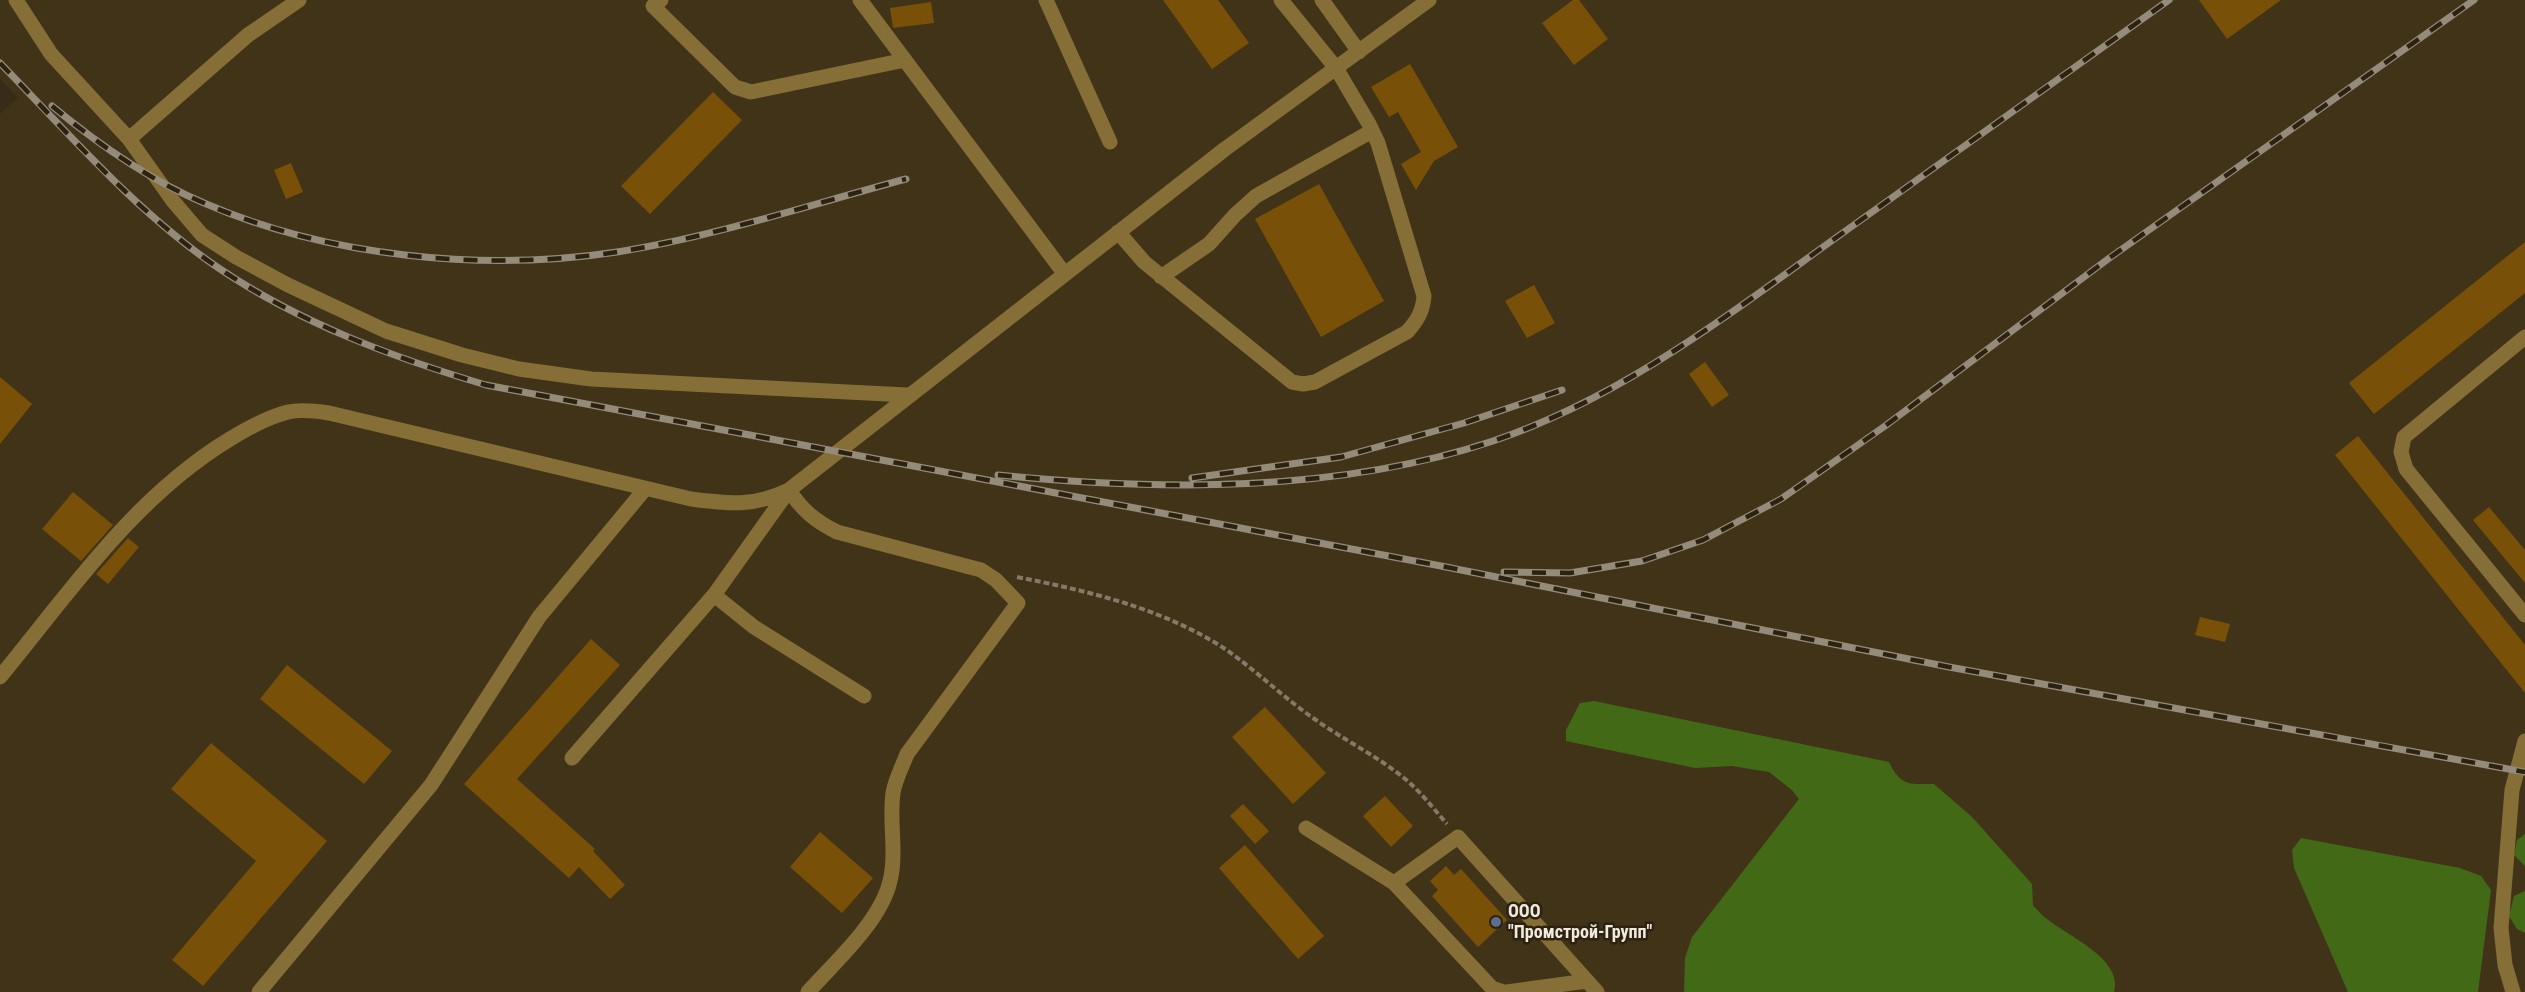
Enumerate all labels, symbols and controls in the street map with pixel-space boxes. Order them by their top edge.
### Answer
place label: ООО "Промстрой-Групп" [1508,901,1652,944]
marker: ООО "Промстрой-Групп" [1489,915,1503,929]

